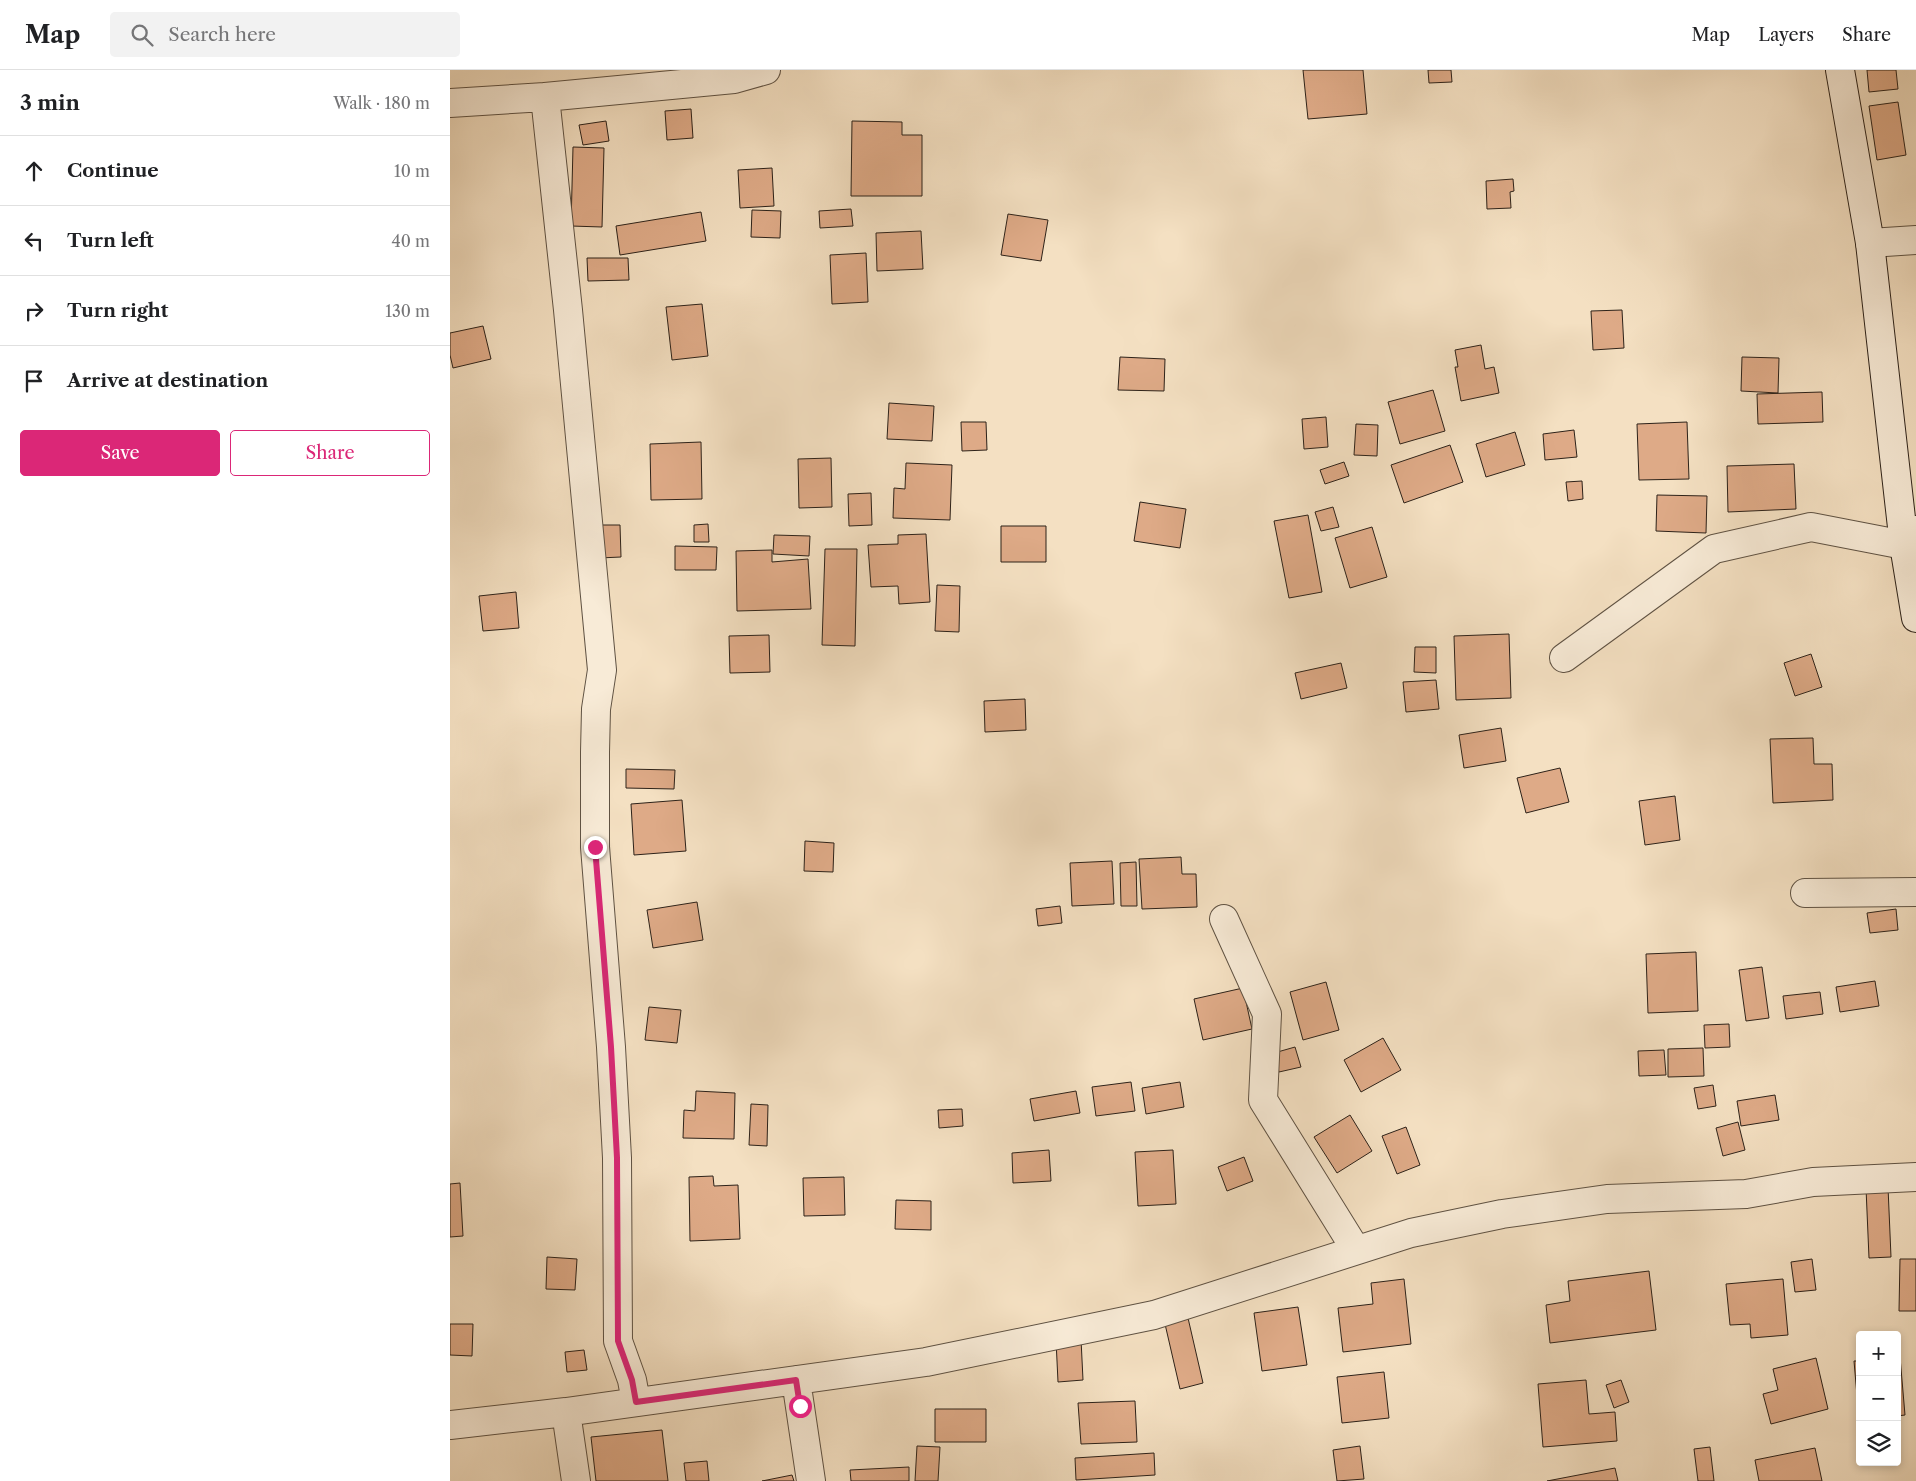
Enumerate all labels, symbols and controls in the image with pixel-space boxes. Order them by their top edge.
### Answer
search box [110,12,460,57]
text: Map [25,20,80,49]
icon: search [128,21,156,49]
text: Search here [168,23,276,46]
text: Map [1692,24,1730,46]
text: Layers [1758,24,1814,46]
text: Share [1842,24,1891,46]
text: 3 min [20,90,80,115]
text: Walk · 180 m [333,93,430,113]
icon: ahead [20,157,48,185]
text: Continue [67,159,159,182]
text: 10 m [394,161,430,181]
icon: left [20,227,48,255]
text: Turn left [67,229,154,252]
text: 40 m [391,231,430,251]
icon: right [20,297,48,325]
text: Turn right [67,299,168,322]
text: 130 m [385,301,430,321]
icon: arrive [20,367,48,395]
text: Arrive at destination [67,369,268,392]
button: Save [20,430,220,476]
button: Share [230,430,430,476]
route end [584,836,607,859]
map controls [1856,1331,1901,1466]
button: + [1856,1331,1901,1376]
button: − [1856,1376,1901,1421]
route start [789,1395,812,1418]
button: layers [1856,1421,1901,1466]

